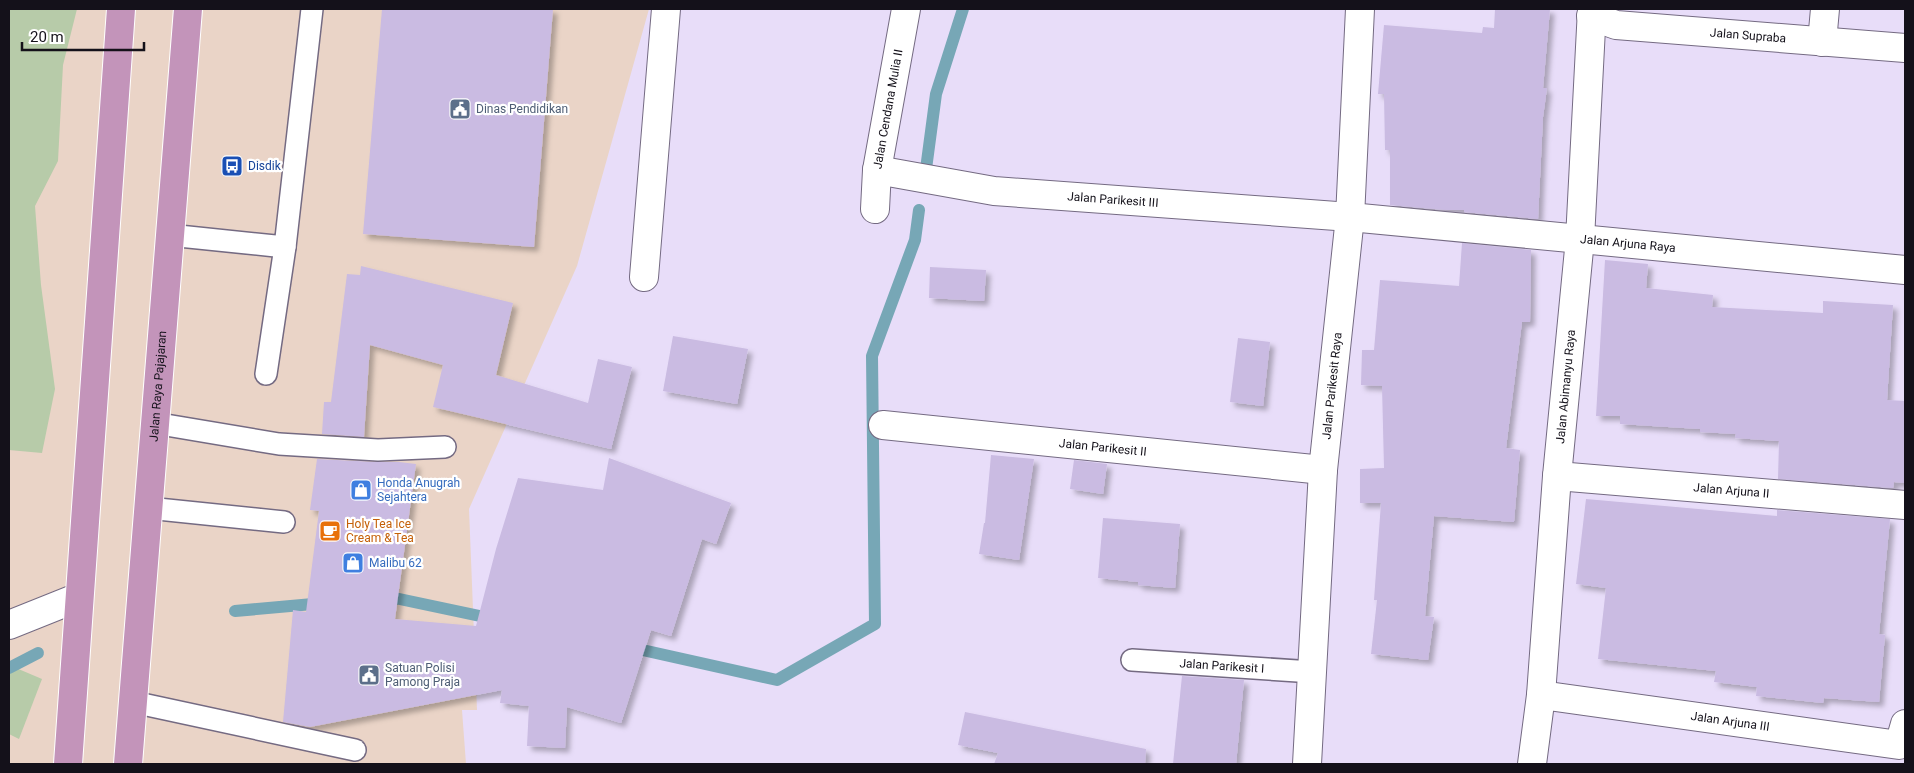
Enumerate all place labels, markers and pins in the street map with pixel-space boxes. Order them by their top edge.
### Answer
public building icon: Dinas Pendidikan [448,97,472,121]
place label: Dinas Pendidikan [476,102,568,116]
bus stop icon: Disdik [220,154,244,178]
place label: Disdik [248,159,282,173]
place label: Honda Anugrah Sejahtera [377,476,460,504]
shop icon: Honda Anugrah Sejahtera [349,478,373,502]
place label: Holy Tea Ice Cream & Tea [346,517,414,545]
cafe icon: Holy Tea Ice Cream & Tea [318,519,342,543]
shop icon: Malibu 62 [341,551,365,575]
place label: Malibu 62 [369,556,422,570]
place label: Satuan Polisi Pamong Praja [385,661,460,689]
public building icon: Satuan Polisi Pamong Praja [357,663,381,687]

